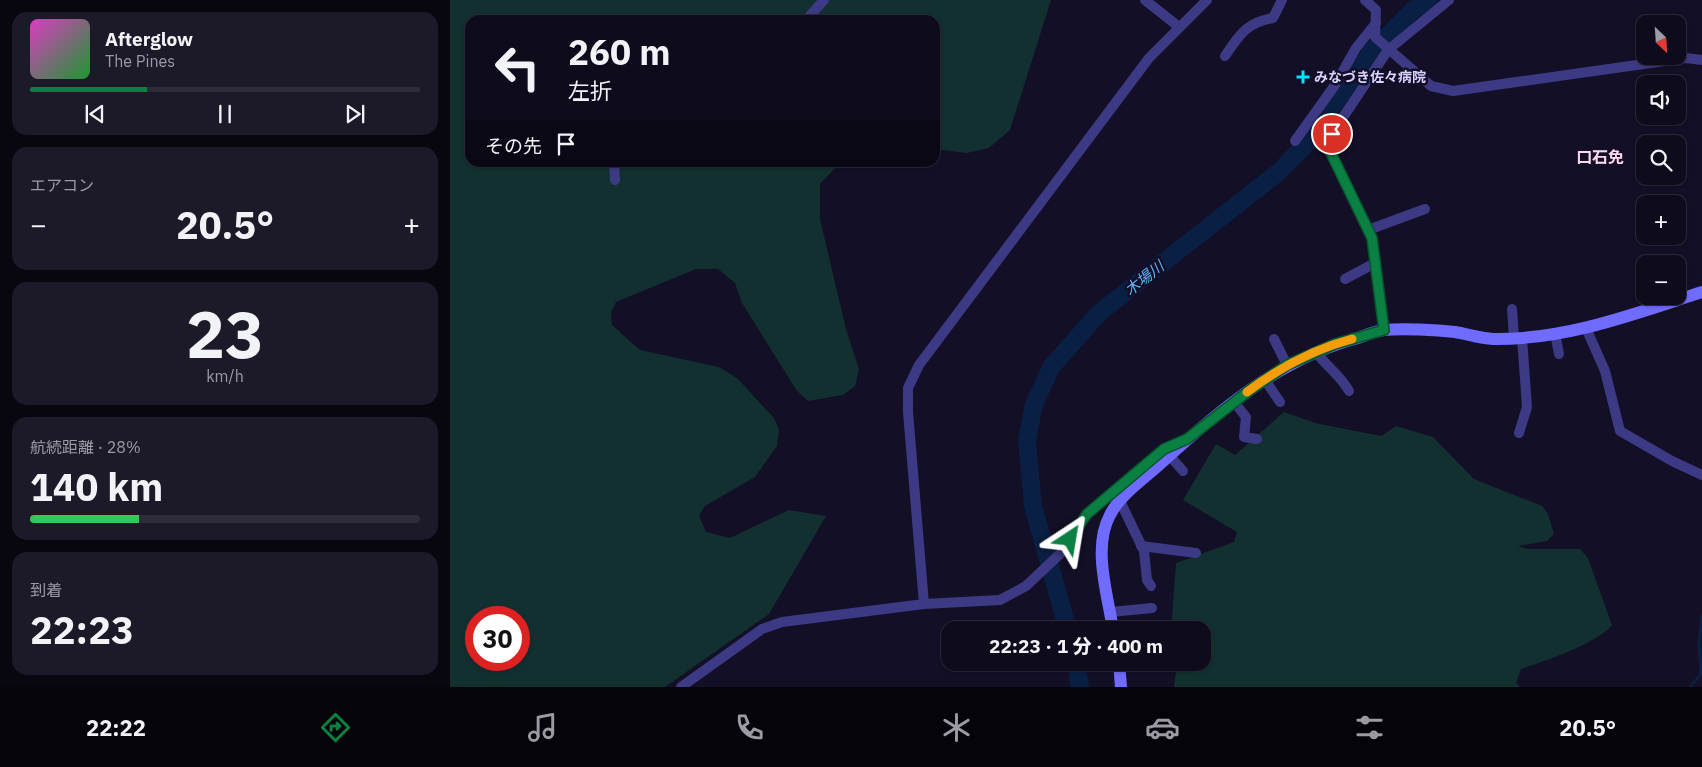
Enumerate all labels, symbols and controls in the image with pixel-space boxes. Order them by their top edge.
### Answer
north arrow [1636,15,1686,65]
map controls [1636,15,1686,305]
text: Afterglow [105,27,193,51]
text: 260 m [568,29,671,75]
icon: left [485,35,550,100]
text: The Pines [105,51,175,71]
place label: みなづき佐々病院 [1314,68,1426,86]
marker: みなづき佐々病院 [1296,70,1310,84]
button: sound [1636,75,1686,125]
text: 左折 [568,76,612,105]
icon: previous [81,100,109,128]
icon: pause [211,100,239,128]
icon: next [341,100,369,128]
pin [1311,113,1353,155]
icon: arrive [1318,120,1346,148]
icon: arrive [552,130,580,158]
text: その先 [485,134,542,158]
button: search [1636,135,1686,185]
district label: 口石免 [1576,147,1624,167]
text: エアコン [30,175,94,195]
button: + [1636,195,1686,245]
text: 20.5° [176,200,274,249]
text: − [30,206,47,243]
text: + [403,206,420,243]
water label: 木場川 [1120,255,1169,299]
button: − [1636,255,1686,305]
text: 23 [186,291,264,376]
text: km/h [206,366,244,386]
text: 航続距離 · 28% [30,437,141,457]
text: 140 km [30,462,163,511]
position arrow [1043,512,1095,564]
text: 到着 [30,580,62,600]
text: 22:23 [30,605,134,654]
speed limit sign: 30 [465,606,530,671]
text: 22:23 · 1 分 · 400 m [989,634,1163,658]
icon: directions [318,710,353,745]
icon: music [525,710,560,745]
icon: phone [732,710,767,745]
icon: climate [939,710,974,745]
icon: car [1145,710,1180,745]
icon: filters [1352,710,1387,745]
text: 22:22 [86,713,146,742]
text: 20.5° [1559,713,1616,742]

